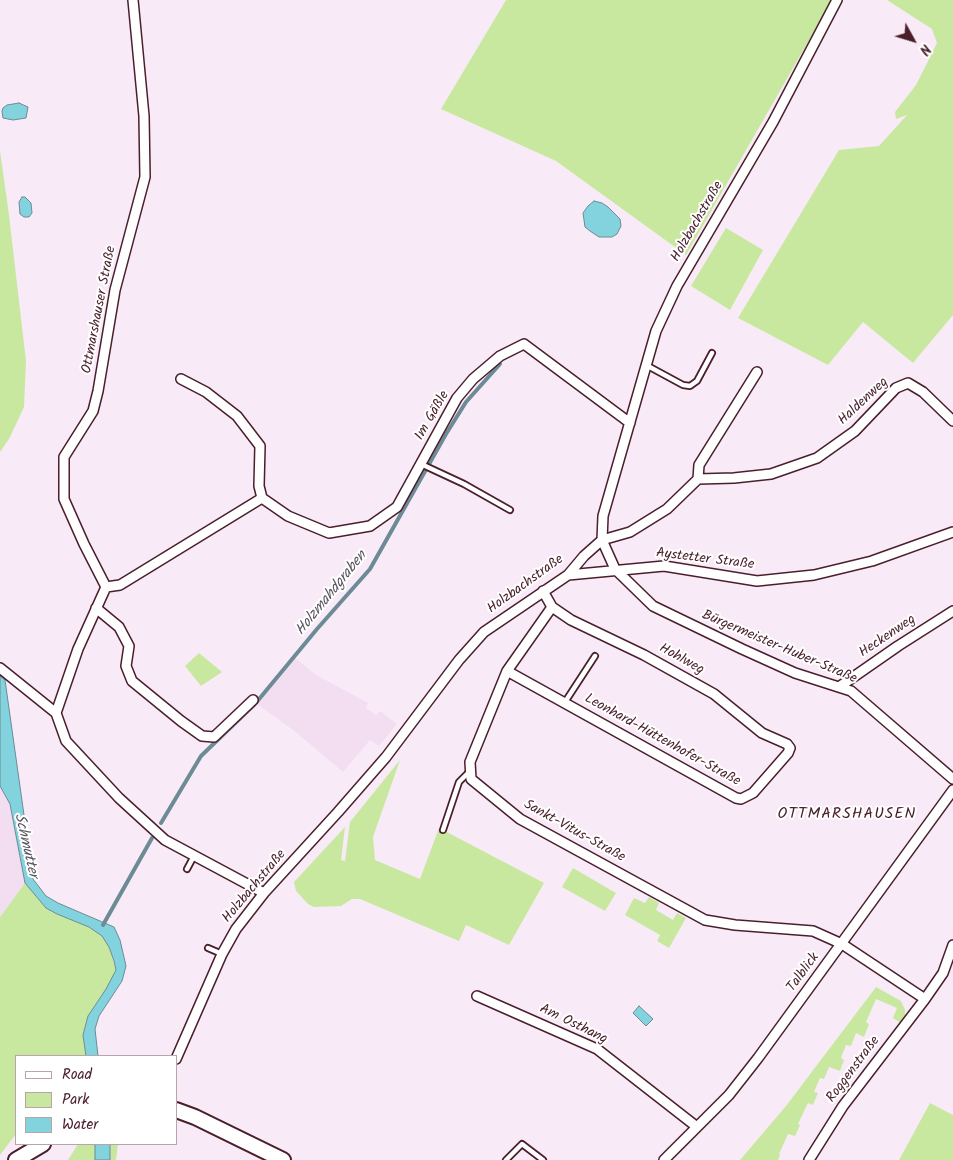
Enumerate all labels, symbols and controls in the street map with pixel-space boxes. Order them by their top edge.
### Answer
north arrow [888,15,938,65]
text: N [913,39,936,60]
street label: Holzbachstraße [668,179,728,265]
street label: Ottmarshauser Straße [79,245,121,375]
street label: Haldenweg [835,375,893,429]
street label: Im Gäßle [412,388,454,444]
street label: Aystetter Straße [655,546,755,574]
water label: Holzmahdgraben [292,548,372,640]
street label: Holzbachstraße [485,552,567,618]
street label: Bürgermeister-Huber-Straße [699,608,859,688]
street label: Heckenweg [857,612,919,662]
street label: Hohlweg [655,641,707,679]
street label: Leonhard-Hüttenhofer-Straße [581,691,743,791]
street label: Sankt-Vitus-Straße [520,797,628,867]
district label: OTTMARSHAUSEN [776,805,918,825]
water label: Schmutter [9,812,41,880]
street label: Holzbachstraße [220,847,290,927]
street label: Talblick [784,950,824,996]
street label: Am Osthang [536,1001,610,1049]
street label: Roggenstraße [824,1034,884,1106]
legend [15,1055,178,1145]
text: Road [62,1063,92,1087]
text: Park [62,1088,89,1112]
text: Water [62,1113,98,1137]

